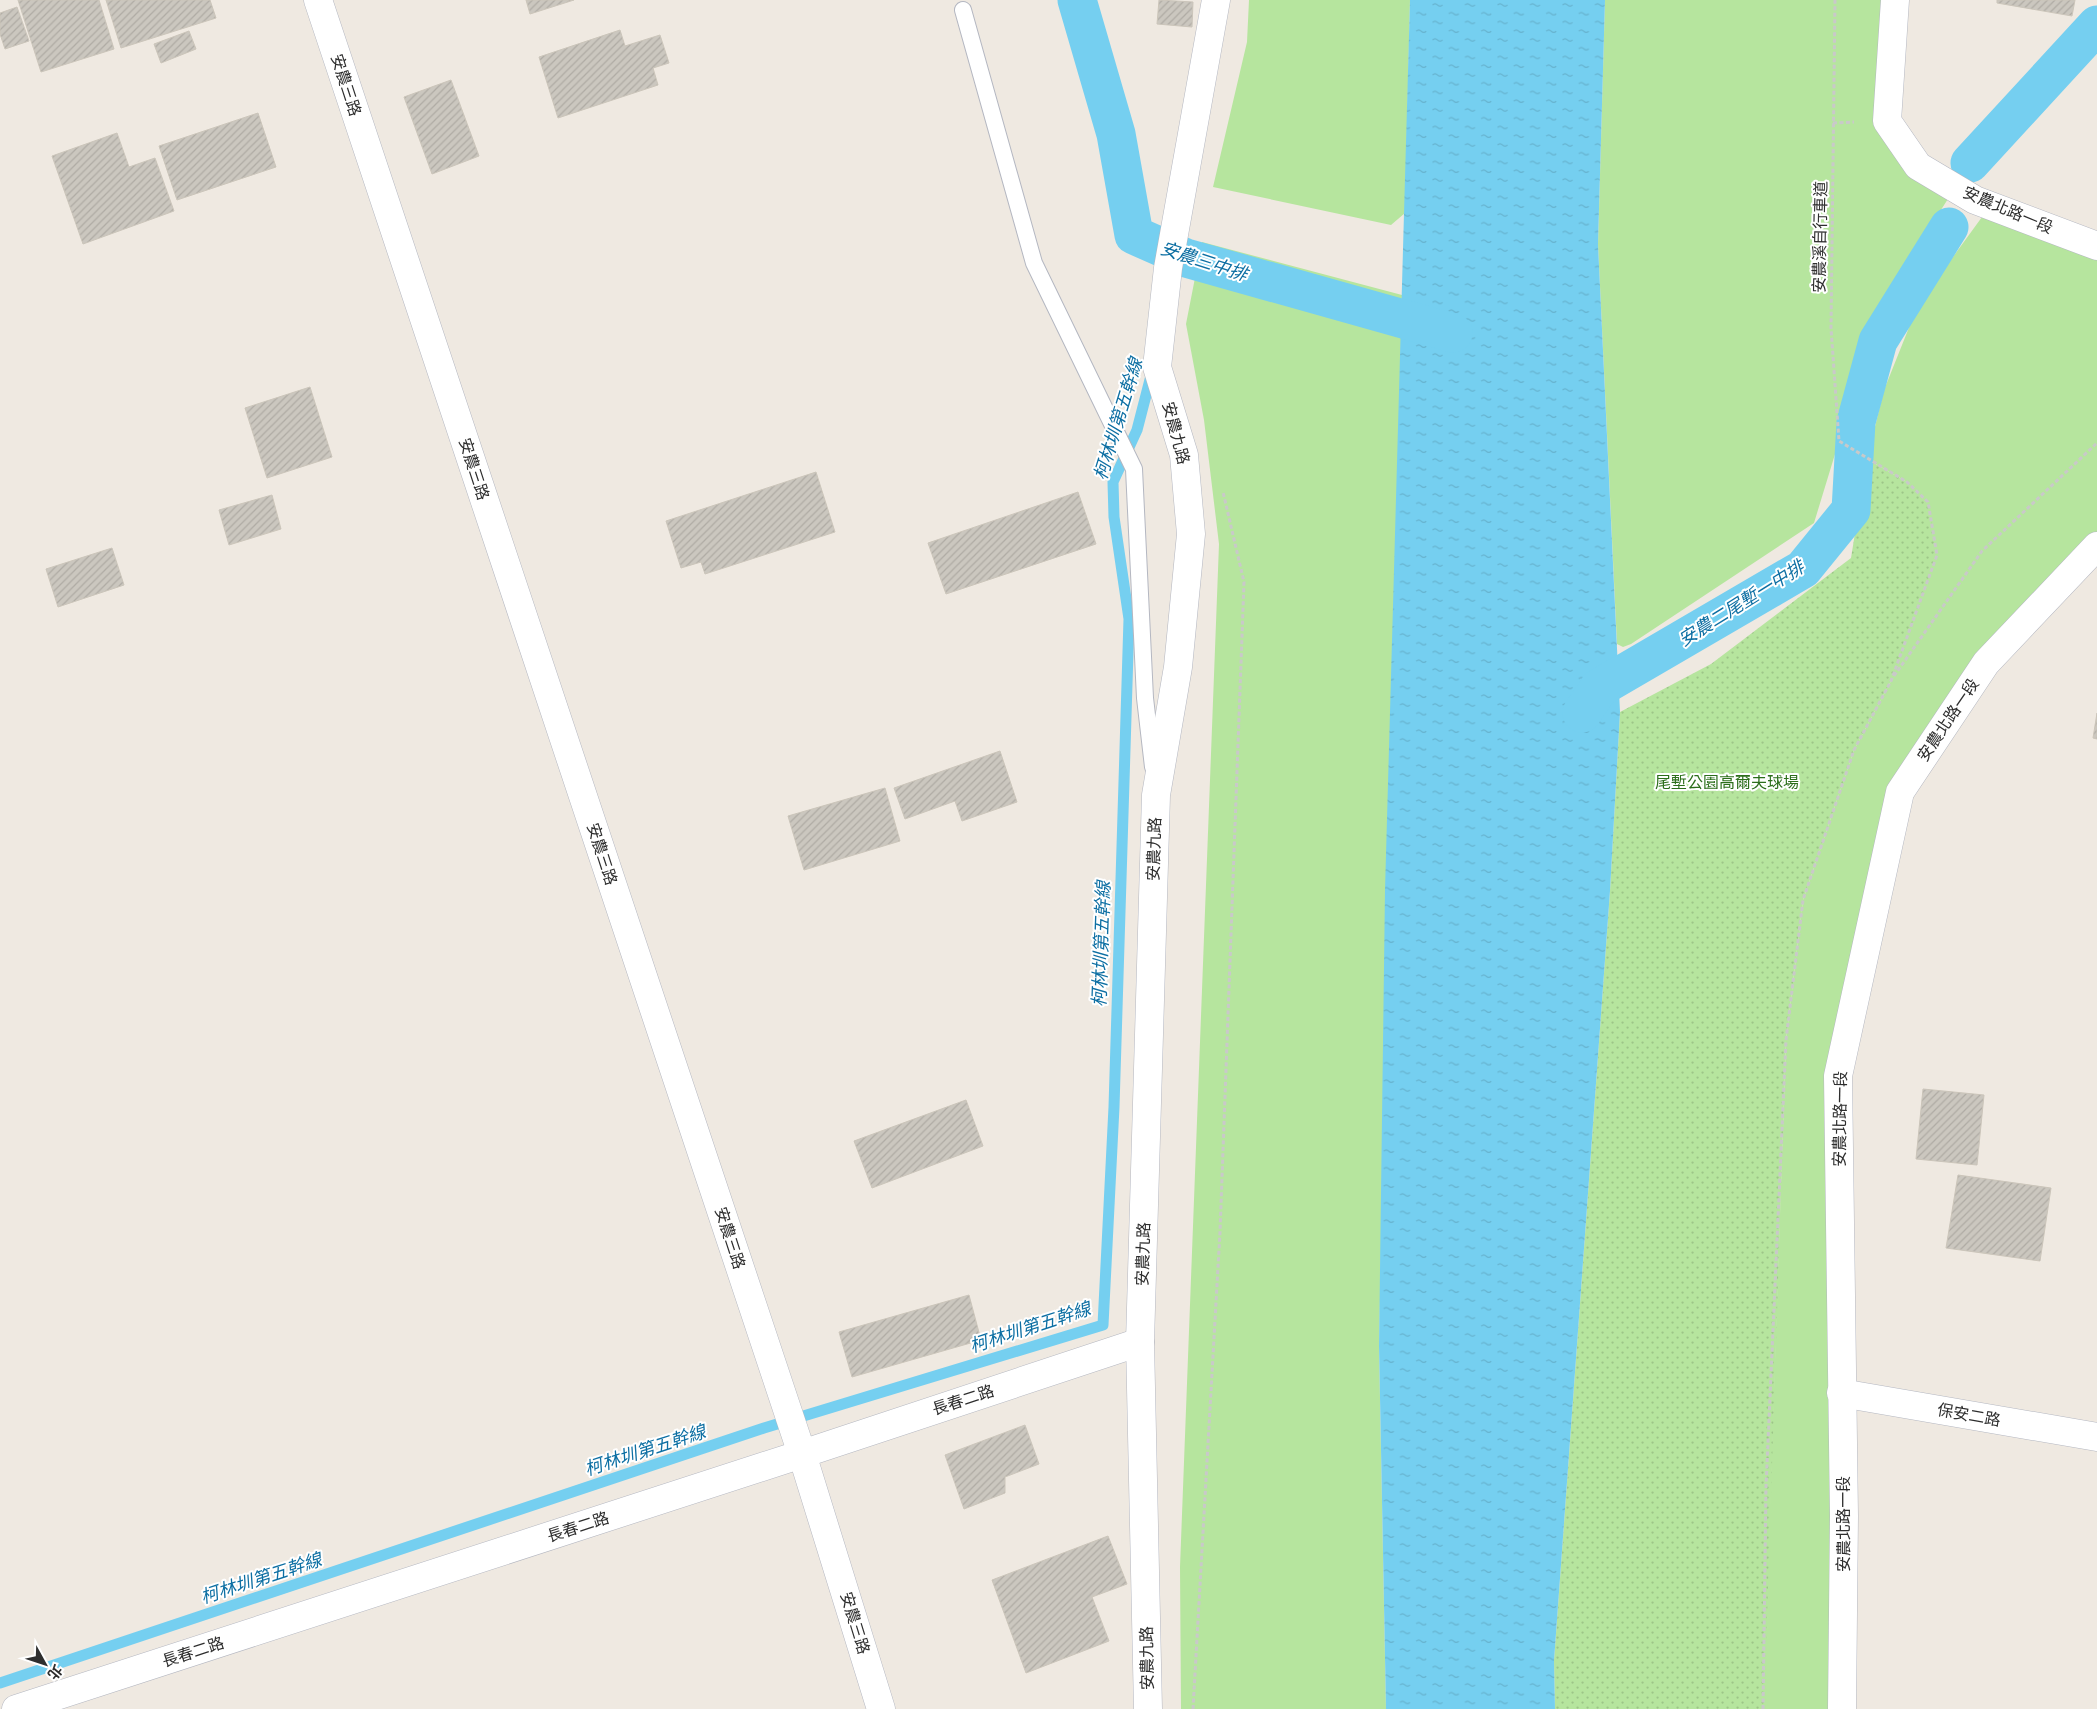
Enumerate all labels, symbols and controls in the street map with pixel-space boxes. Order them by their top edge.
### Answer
street label: 安農三路 [326,51,366,119]
street label: 安農溪自行車道 [1809,181,1831,293]
street label: 安農北路一段 [1960,182,2056,238]
water label: 安農三中排 [1158,236,1252,286]
water label: 柯林圳第五幹線 [1089,353,1148,483]
street label: 安農九路 [1158,399,1194,467]
street label: 安農三路 [454,435,494,503]
water label: 安農二尾塹一中排 [1674,554,1810,651]
street label: 安農北路一段 [1912,674,1984,766]
park label: 尾塹公園高爾夫球場 [1655,772,1799,793]
street label: 安農九路 [1142,817,1166,881]
street label: 安農三路 [582,820,622,888]
water label: 柯林圳第五幹線 [1087,879,1115,1007]
street label: 安農北路一段 [1829,1071,1851,1167]
street label: 安農三路 [710,1204,750,1272]
street label: 安農九路 [1131,1222,1155,1286]
water label: 柯林圳第五幹線 [967,1296,1095,1357]
street label: 長春二路 [929,1380,997,1420]
street label: 保安二路 [1936,1399,2002,1431]
water label: 柯林圳第五幹線 [582,1419,710,1480]
street label: 安農北路一段 [1833,1476,1854,1572]
street label: 長春二路 [544,1507,612,1547]
water label: 柯林圳第五幹線 [198,1547,326,1608]
street label: 安農三路 [836,1589,874,1657]
street label: 安農九路 [1136,1626,1158,1690]
street label: 長春二路 [159,1632,227,1672]
north arrow [20,1639,70,1689]
text: 北 [44,1661,66,1684]

